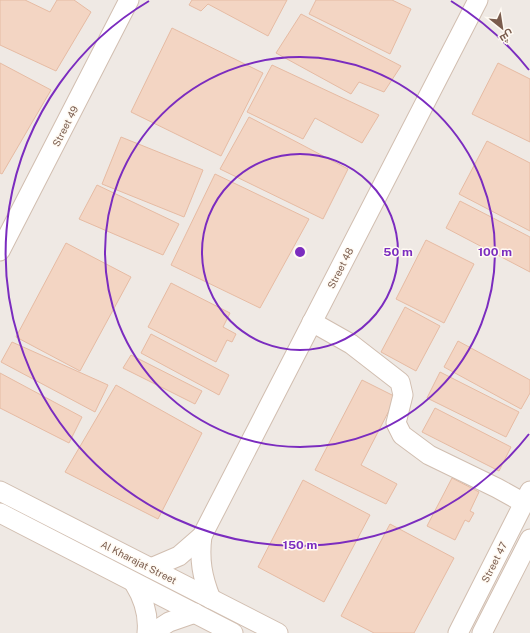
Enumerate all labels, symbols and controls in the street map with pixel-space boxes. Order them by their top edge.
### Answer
north arrow [482,8,522,48]
text: ش [497,27,516,45]
street label: Street 49 [50,104,80,148]
centre of rings [293,245,307,259]
street label: Street 48 [325,245,355,291]
text: 50 m [383,245,413,259]
text: 100 m [478,245,512,259]
street label: Al Kharajat Street [99,538,179,586]
text: 150 m [283,538,317,552]
street label: Street 47 [479,540,509,584]

